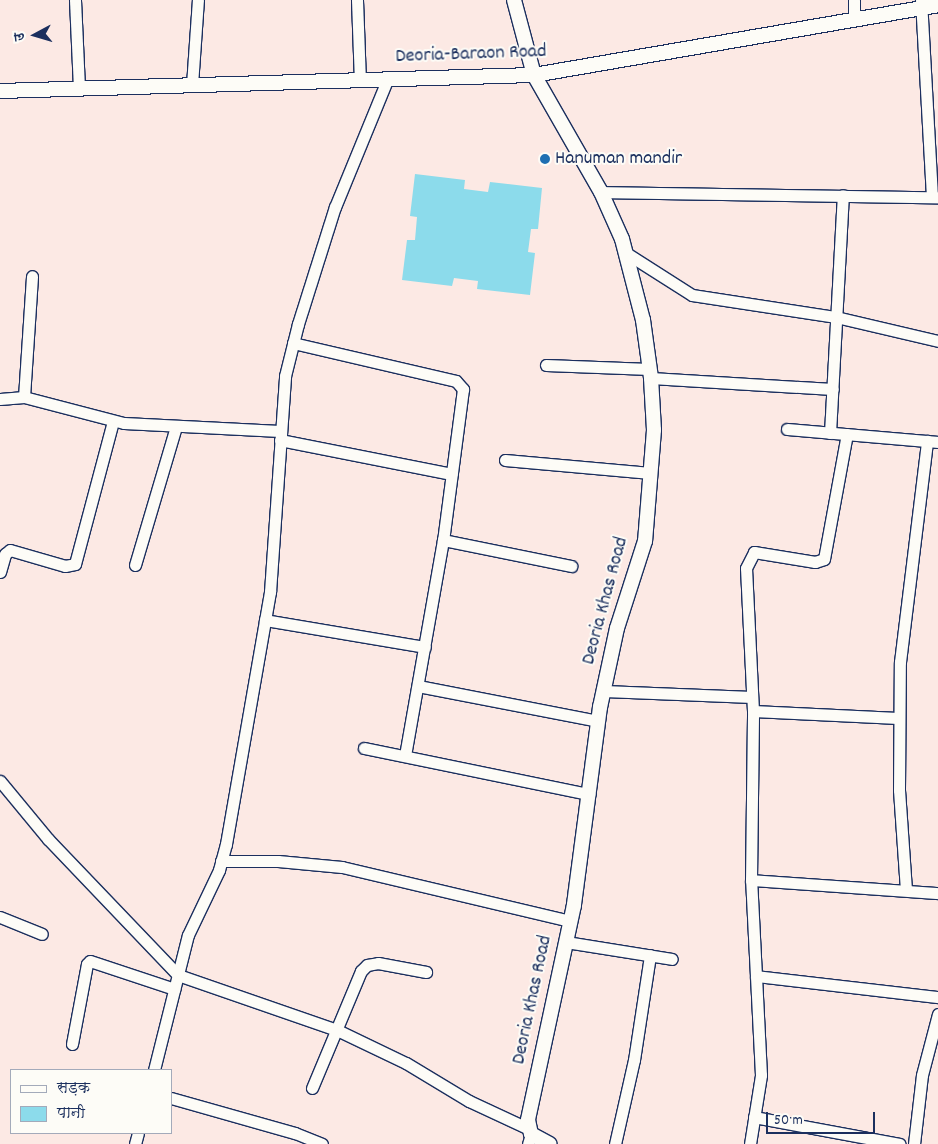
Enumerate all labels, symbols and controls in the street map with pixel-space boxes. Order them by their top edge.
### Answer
north arrow [10,10,60,60]
text: उ [10,32,30,42]
street label: Deoria-Baraon Road [395,40,547,70]
place label: Hanuman mandir [555,147,682,171]
marker: Hanuman mandir [539,153,551,165]
street label: Deoria Khas Road [577,535,635,667]
street label: Deoria Khas Road [508,933,558,1067]
legend [10,1069,172,1134]
text: सड़क [57,1078,90,1100]
scale bar [768,1102,877,1134]
text: पानी [57,1103,85,1125]
text: 50 m [774,1110,803,1132]

